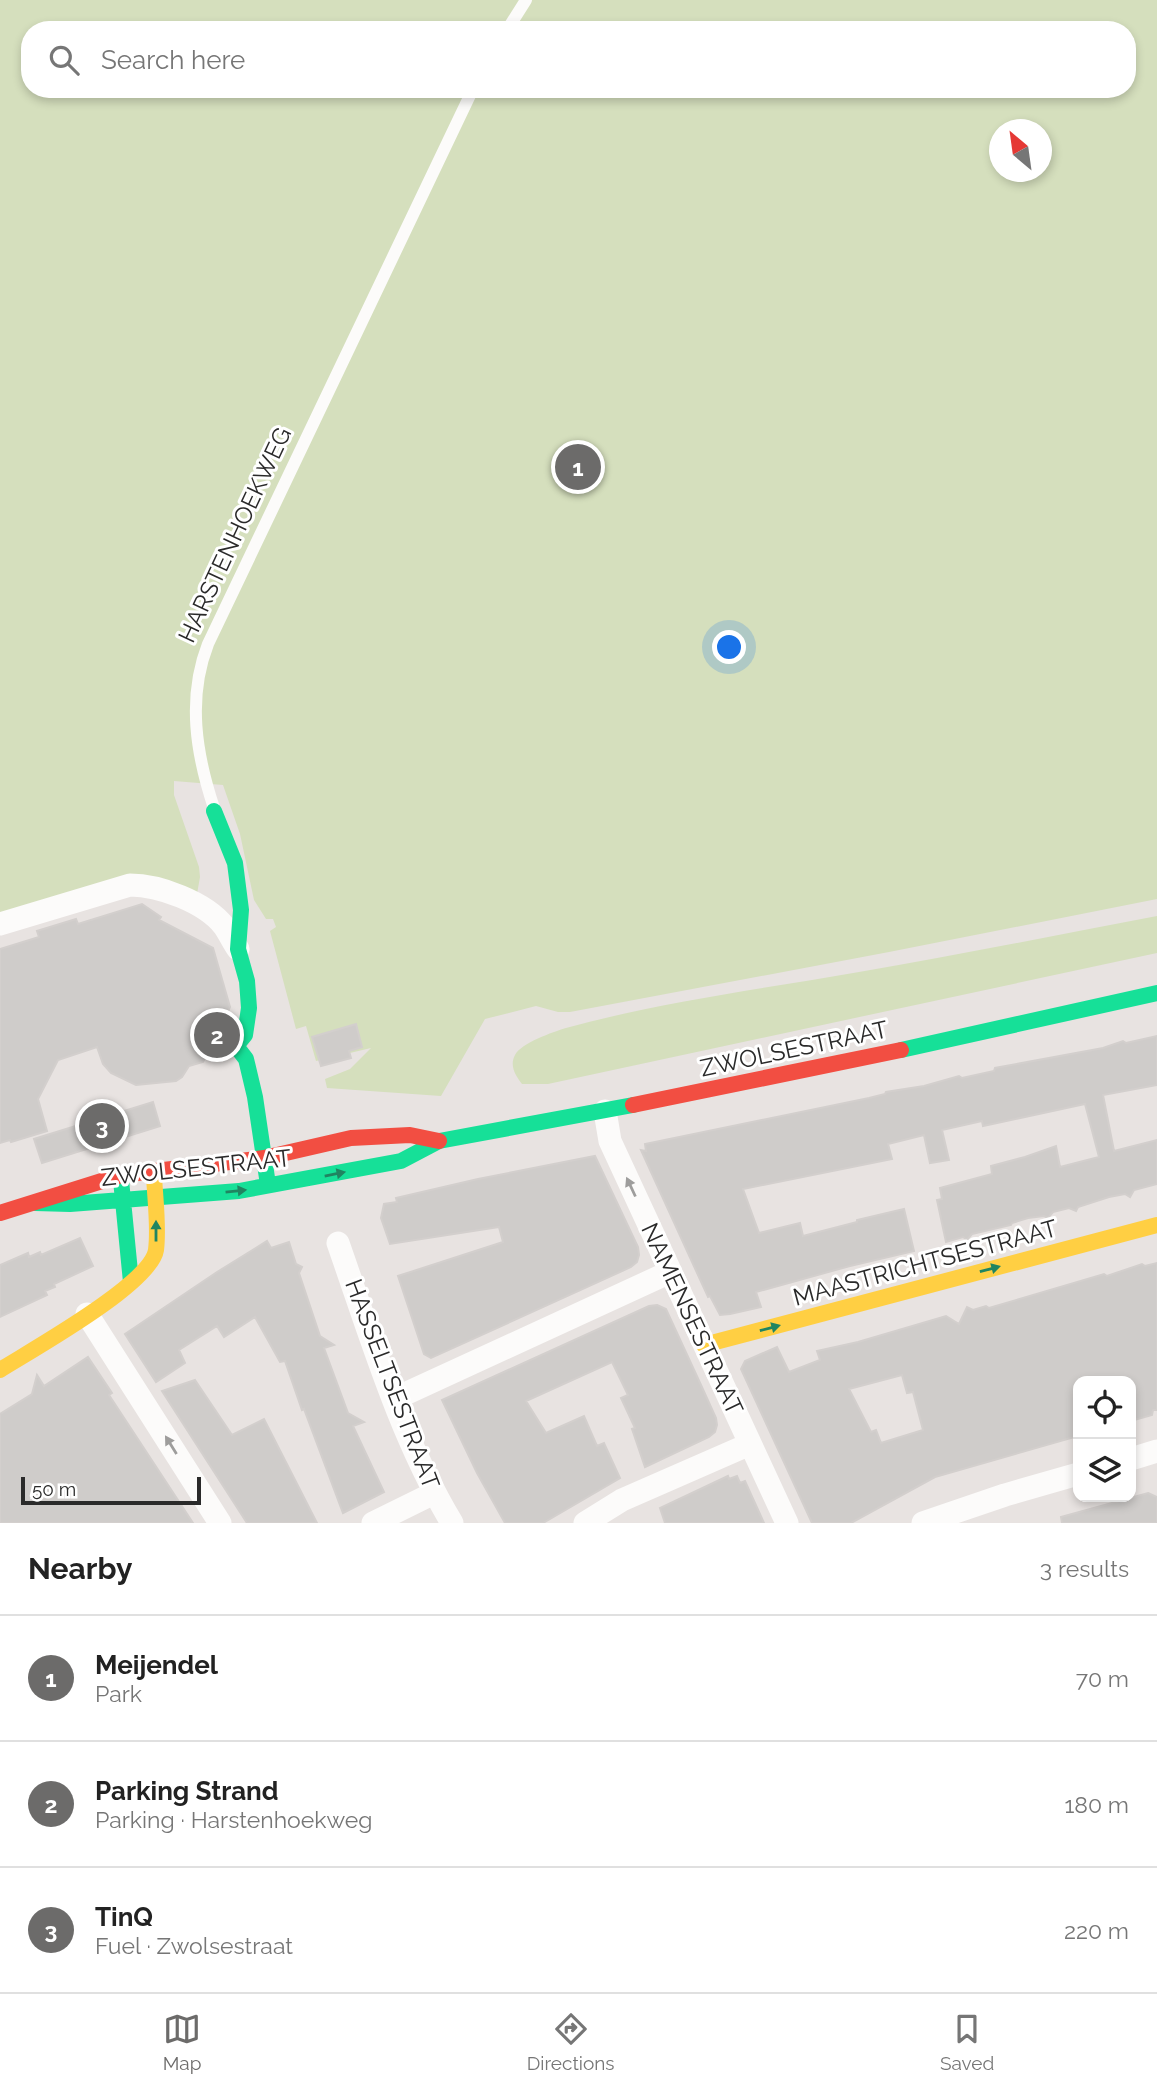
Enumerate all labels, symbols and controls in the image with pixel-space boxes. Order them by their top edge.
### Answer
search box [21,21,1136,98]
icon: search [45,41,83,79]
text: Search here [101,45,245,75]
north arrow [989,119,1052,182]
street label: HARSTENHOEKWEG [172,422,297,647]
pin: 1 [555,441,601,493]
your location [712,630,746,664]
pin: 2 [194,1009,240,1061]
street label: ZWOLSESTRAAT [698,1014,891,1083]
pin: 3 [79,1100,125,1152]
street label: ZWOLSESTRAAT [100,1143,293,1192]
one-way arrow [324,1168,346,1179]
one-way arrow [625,1177,637,1197]
one-way arrow [225,1185,247,1196]
street label: MAASTRICHTSESTRAAT [790,1213,1060,1312]
street label: NAMENSESTRAAT [635,1218,750,1420]
one-way arrow [150,1220,162,1242]
one-way arrow [979,1263,1001,1274]
street label: HASSELTSESTRAAT [339,1275,446,1493]
one-way arrow [760,1322,781,1332]
map controls [1073,1376,1136,1502]
button: locate [1073,1376,1136,1439]
one-way arrow [164,1435,177,1454]
button: layers [1073,1439,1136,1502]
scale bar [21,1474,201,1506]
text: 50 m [32,1478,76,1500]
text: Nearby [28,1551,132,1586]
text: 3 results [1040,1555,1129,1582]
text: Meijendel [95,1650,218,1680]
text: 1 [45,1665,57,1692]
text: 70 m [1076,1665,1129,1692]
text: Park [95,1680,142,1707]
text: Parking Strand [95,1776,279,1806]
text: 2 [45,1791,57,1818]
text: 180 m [1064,1791,1129,1818]
text: Parking · Harstenhoekweg [95,1806,372,1833]
text: TinQ [95,1902,153,1932]
text: 3 [45,1917,57,1944]
text: 220 m [1064,1917,1129,1944]
text: Fuel · Zwolsestraat [95,1932,293,1959]
tab: Map [163,2010,201,2074]
tab: Directions [527,2010,615,2074]
tab: Saved [940,2010,994,2074]

